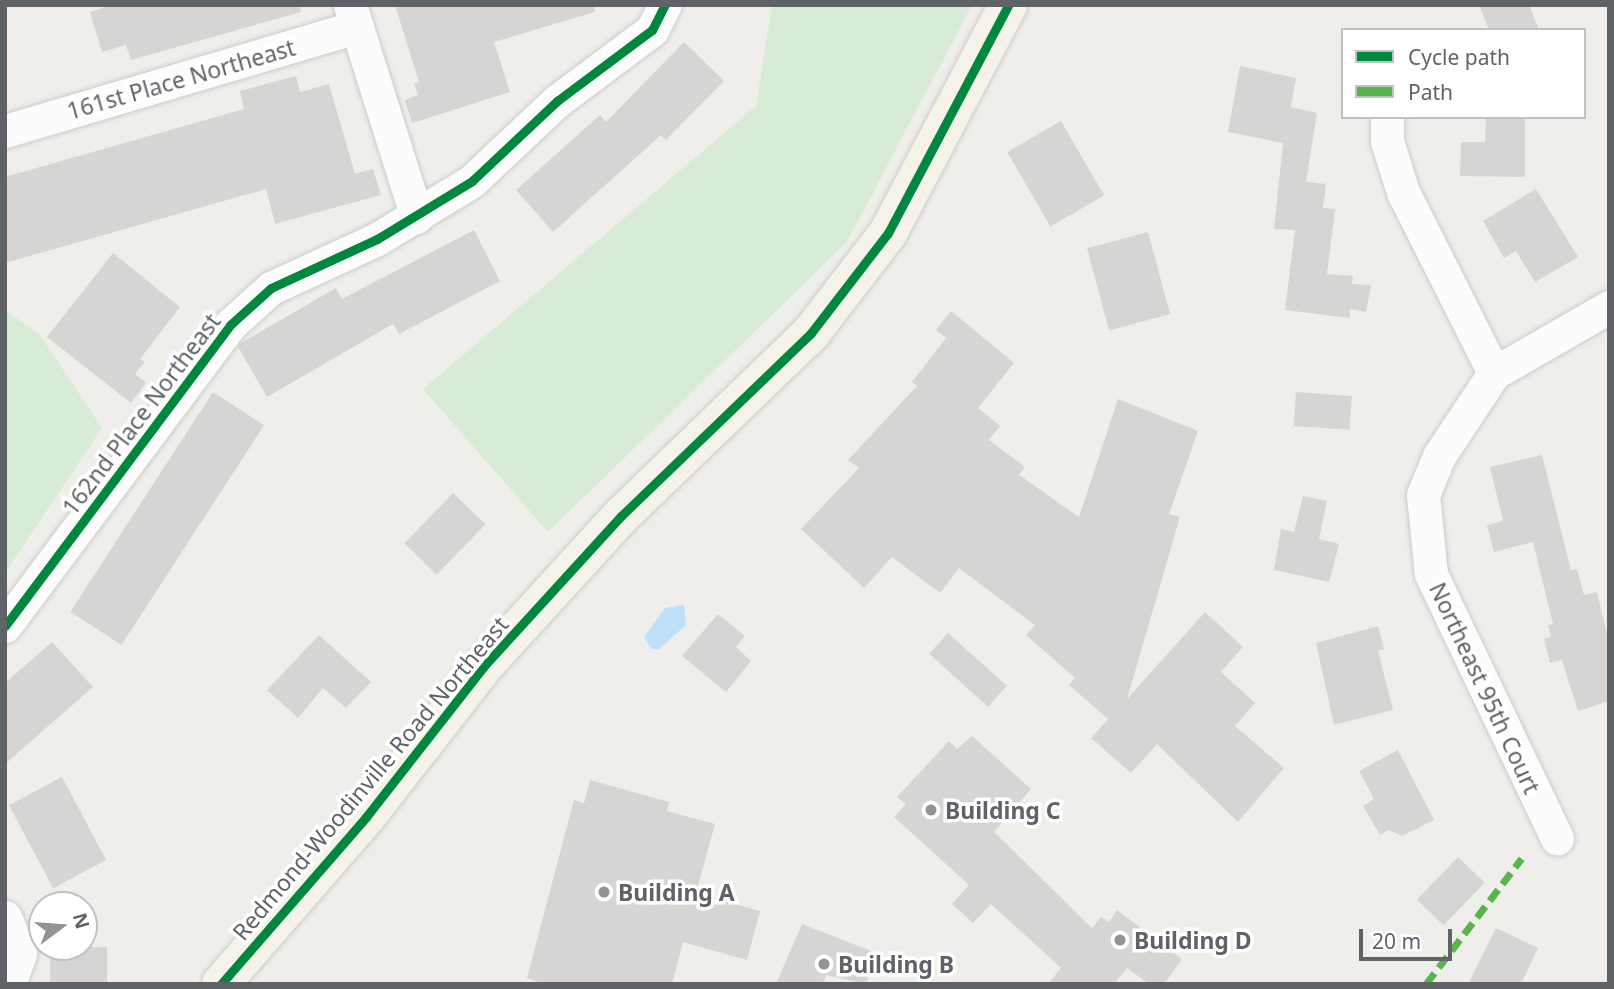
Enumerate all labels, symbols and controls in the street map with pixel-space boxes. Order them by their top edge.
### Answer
legend [1341,28,1586,119]
street label: 161st Place Northeast [64,33,298,125]
text: Cycle path [1408,43,1510,71]
text: Path [1408,78,1453,106]
street label: 162nd Place Northeast [56,308,226,520]
street label: Northeast 95th Court [1424,578,1546,798]
street label: Redmond-Woodinville Road Northeast [226,611,514,945]
place label: Building C [945,796,1061,824]
marker: Building C [923,802,939,818]
place label: Building A [618,878,735,906]
marker: Building A [596,884,612,900]
north arrow [28,891,98,961]
text: N [67,910,96,932]
scale bar [1362,916,1455,960]
place label: Building D [1134,926,1252,954]
text: 20 m [1372,927,1421,955]
marker: Building D [1112,932,1128,948]
place label: Building B [838,950,954,978]
marker: Building B [816,956,832,972]

